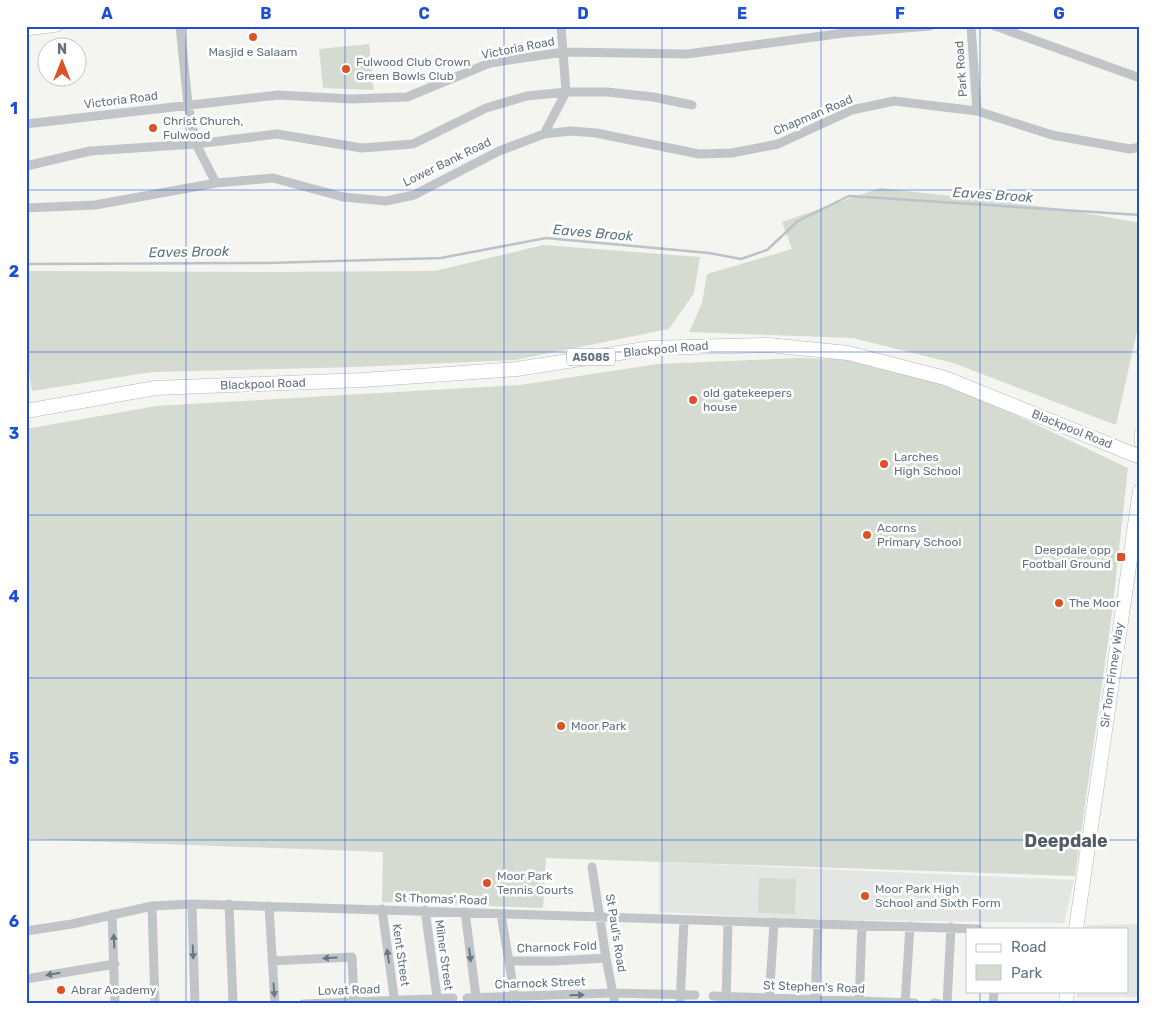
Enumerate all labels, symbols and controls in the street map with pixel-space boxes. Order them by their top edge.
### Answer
text: A [101,4,113,23]
text: B [260,4,272,23]
text: C [418,4,430,23]
text: D [577,4,589,23]
text: E [737,4,747,23]
text: F [895,4,905,23]
text: G [1053,4,1065,23]
marker: Masjid e Salaam [247,31,259,43]
street label: Victoria Road [480,34,556,62]
north arrow [38,38,88,88]
street label: Park Road [952,40,970,98]
text: N [57,41,67,58]
place label: Masjid e Salaam [209,45,297,59]
place label: Fulwood Club Crown Green Bowls Club [356,55,471,83]
marker: Fulwood Club Crown Green Bowls Club [340,63,352,75]
street label: Victoria Road [83,89,159,111]
street label: Chapman Road [771,92,855,138]
text: 1 [10,99,18,118]
place label: Christ Church, Fulwood [163,114,243,142]
marker: Christ Church, Fulwood [147,122,159,134]
street label: Lower Bank Road [401,135,493,189]
water label: Eaves Brook [952,184,1035,206]
water label: Eaves Brook [552,221,635,245]
water label: Eaves Brook [149,243,230,261]
text: 2 [9,262,19,281]
street label: Blackpool Road [623,338,709,360]
road number: A5085 [567,348,615,366]
street label: Blackpool Road [220,376,306,392]
place label: old gatekeepers house [703,386,792,414]
marker: old gatekeepers house [687,394,699,406]
street label: Blackpool Road [1030,406,1114,452]
text: 3 [9,424,19,443]
place label: Larches High School [894,450,961,478]
marker: Larches High School [878,458,890,470]
place label: Acorns Primary School [877,521,961,549]
marker: Acorns Primary School [861,529,873,541]
place label: Deepdale opp Football Ground [1022,543,1111,571]
marker: Deepdale opp Football Ground [1115,551,1127,563]
text: 4 [9,587,20,606]
place label: The Moor [1069,596,1121,610]
marker: The Moor [1053,597,1065,609]
street label: Sir Tom Finney Way [1098,621,1126,728]
place label: Moor Park [571,719,627,733]
marker: Moor Park [555,720,567,732]
text: 5 [9,749,19,768]
district label: Deepdale [1024,830,1108,852]
place label: Moor Park Tennis Courts [497,869,574,897]
marker: Moor Park Tennis Courts [481,877,493,889]
place label: Moor Park High School and Sixth Form [875,882,1001,910]
street label: St Thomas' Road [394,890,488,908]
marker: Moor Park High School and Sixth Form [859,890,871,902]
street label: St Paul's Road [603,893,629,973]
text: 6 [9,912,19,931]
street label: Milner Street [432,919,456,992]
street label: Kent Street [390,923,412,988]
legend [966,928,1128,992]
one-way arrow [109,933,117,949]
text: Road [1011,938,1047,956]
street label: Charnock Fold [517,939,597,955]
one-way arrow [189,945,197,961]
one-way arrow [466,947,474,963]
one-way arrow [384,948,392,964]
one-way arrow [322,954,338,962]
text: Park [1011,964,1042,982]
one-way arrow [45,971,61,979]
street label: Charnock Street [494,974,586,992]
street label: St Stephen's Road [763,978,865,996]
one-way arrow [271,982,279,998]
street label: Lovat Road [318,982,380,998]
place label: Abrar Academy [71,983,157,997]
marker: Abrar Academy [55,984,67,996]
one-way arrow [569,990,585,998]

